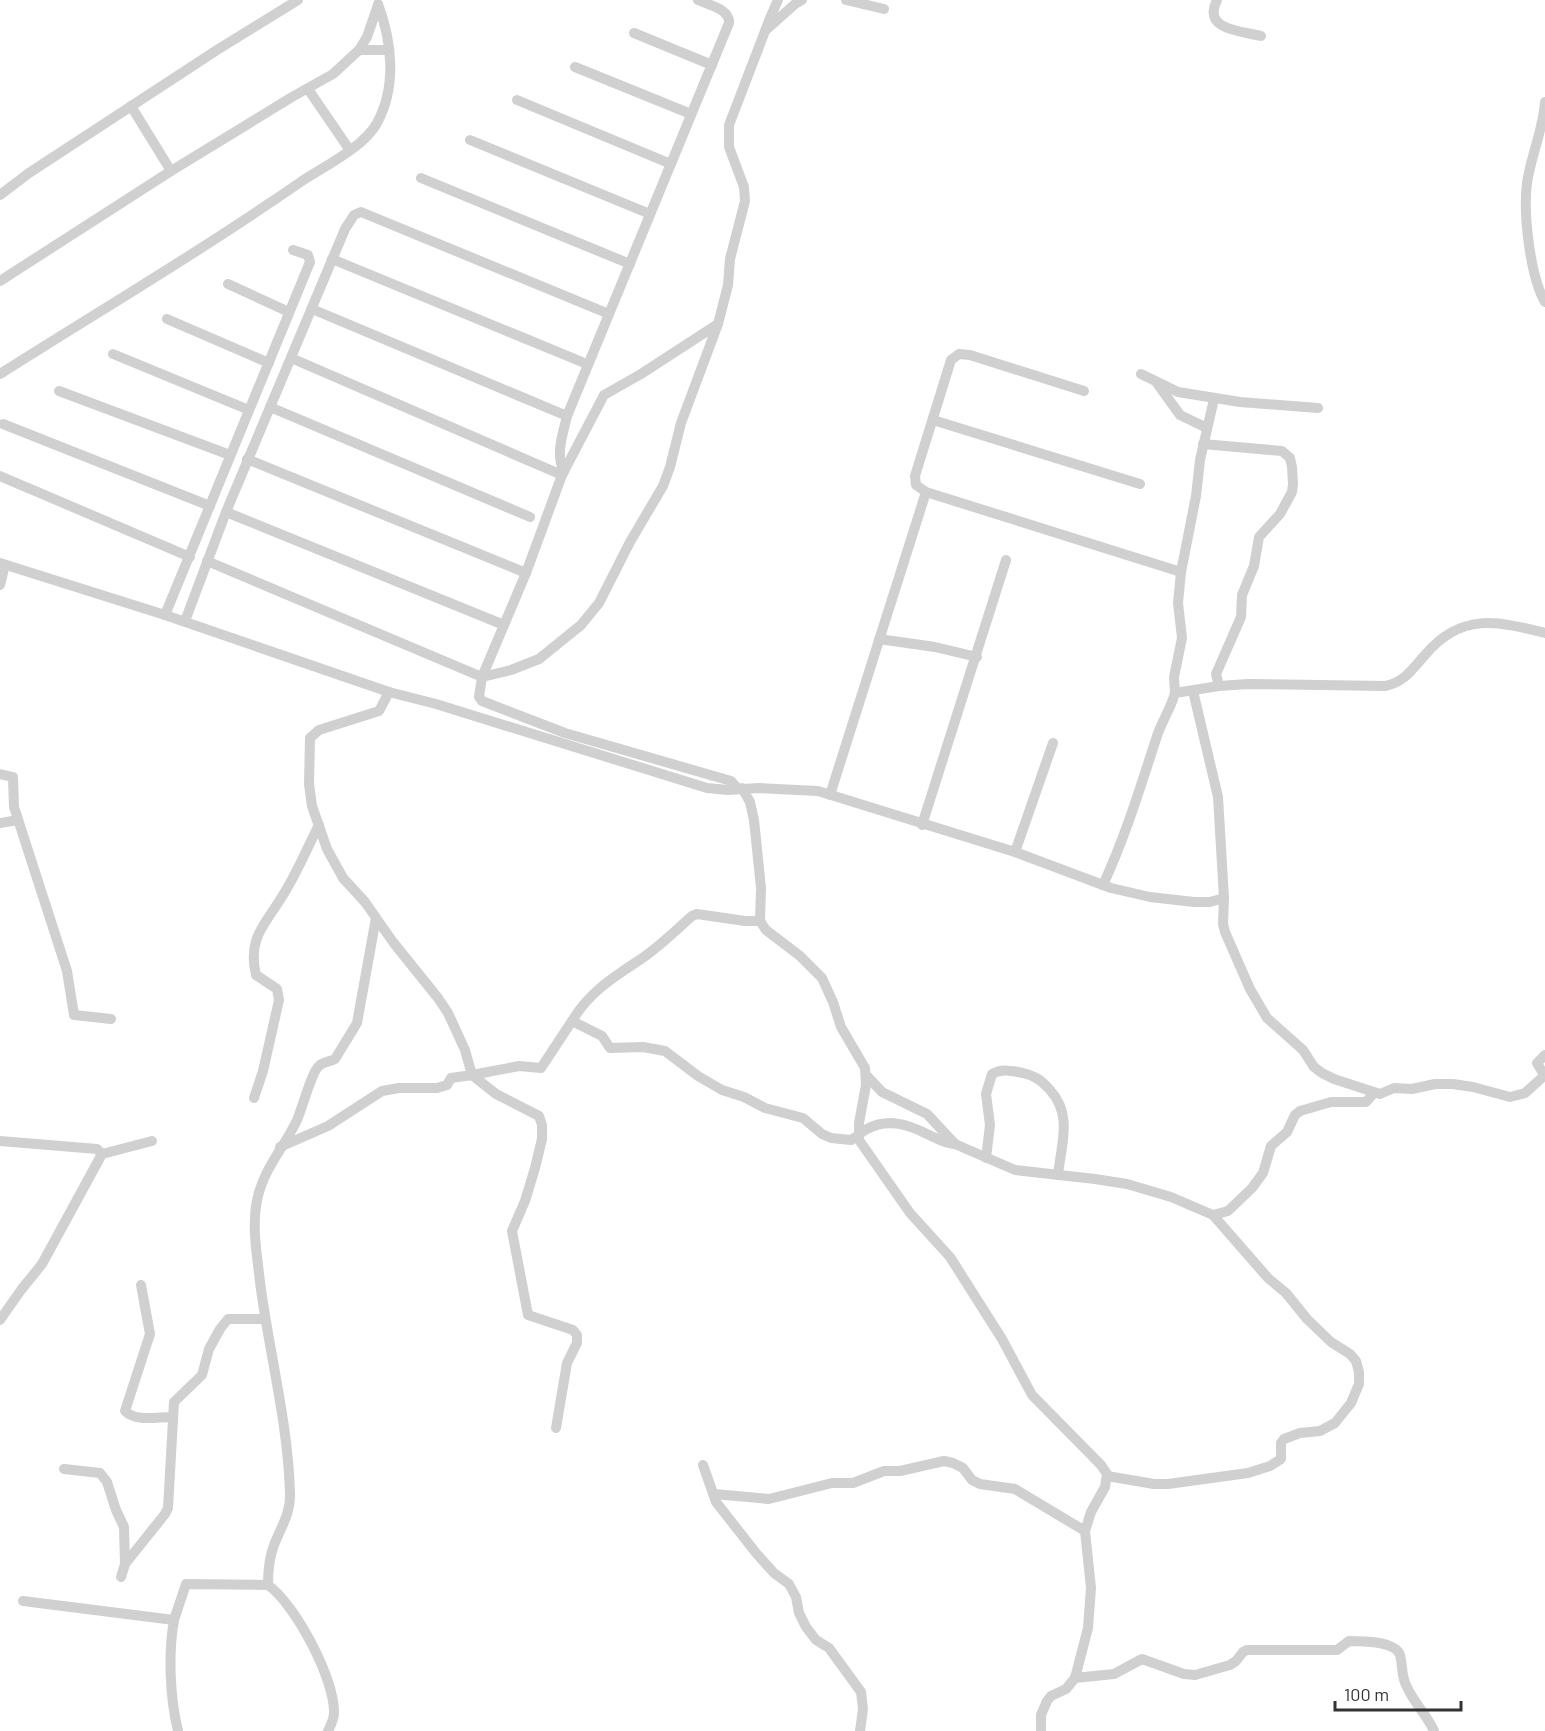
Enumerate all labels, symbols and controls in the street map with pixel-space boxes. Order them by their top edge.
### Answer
scale bar [1335,1674,1461,1712]
text: 100 m [1344,1683,1389,1705]

